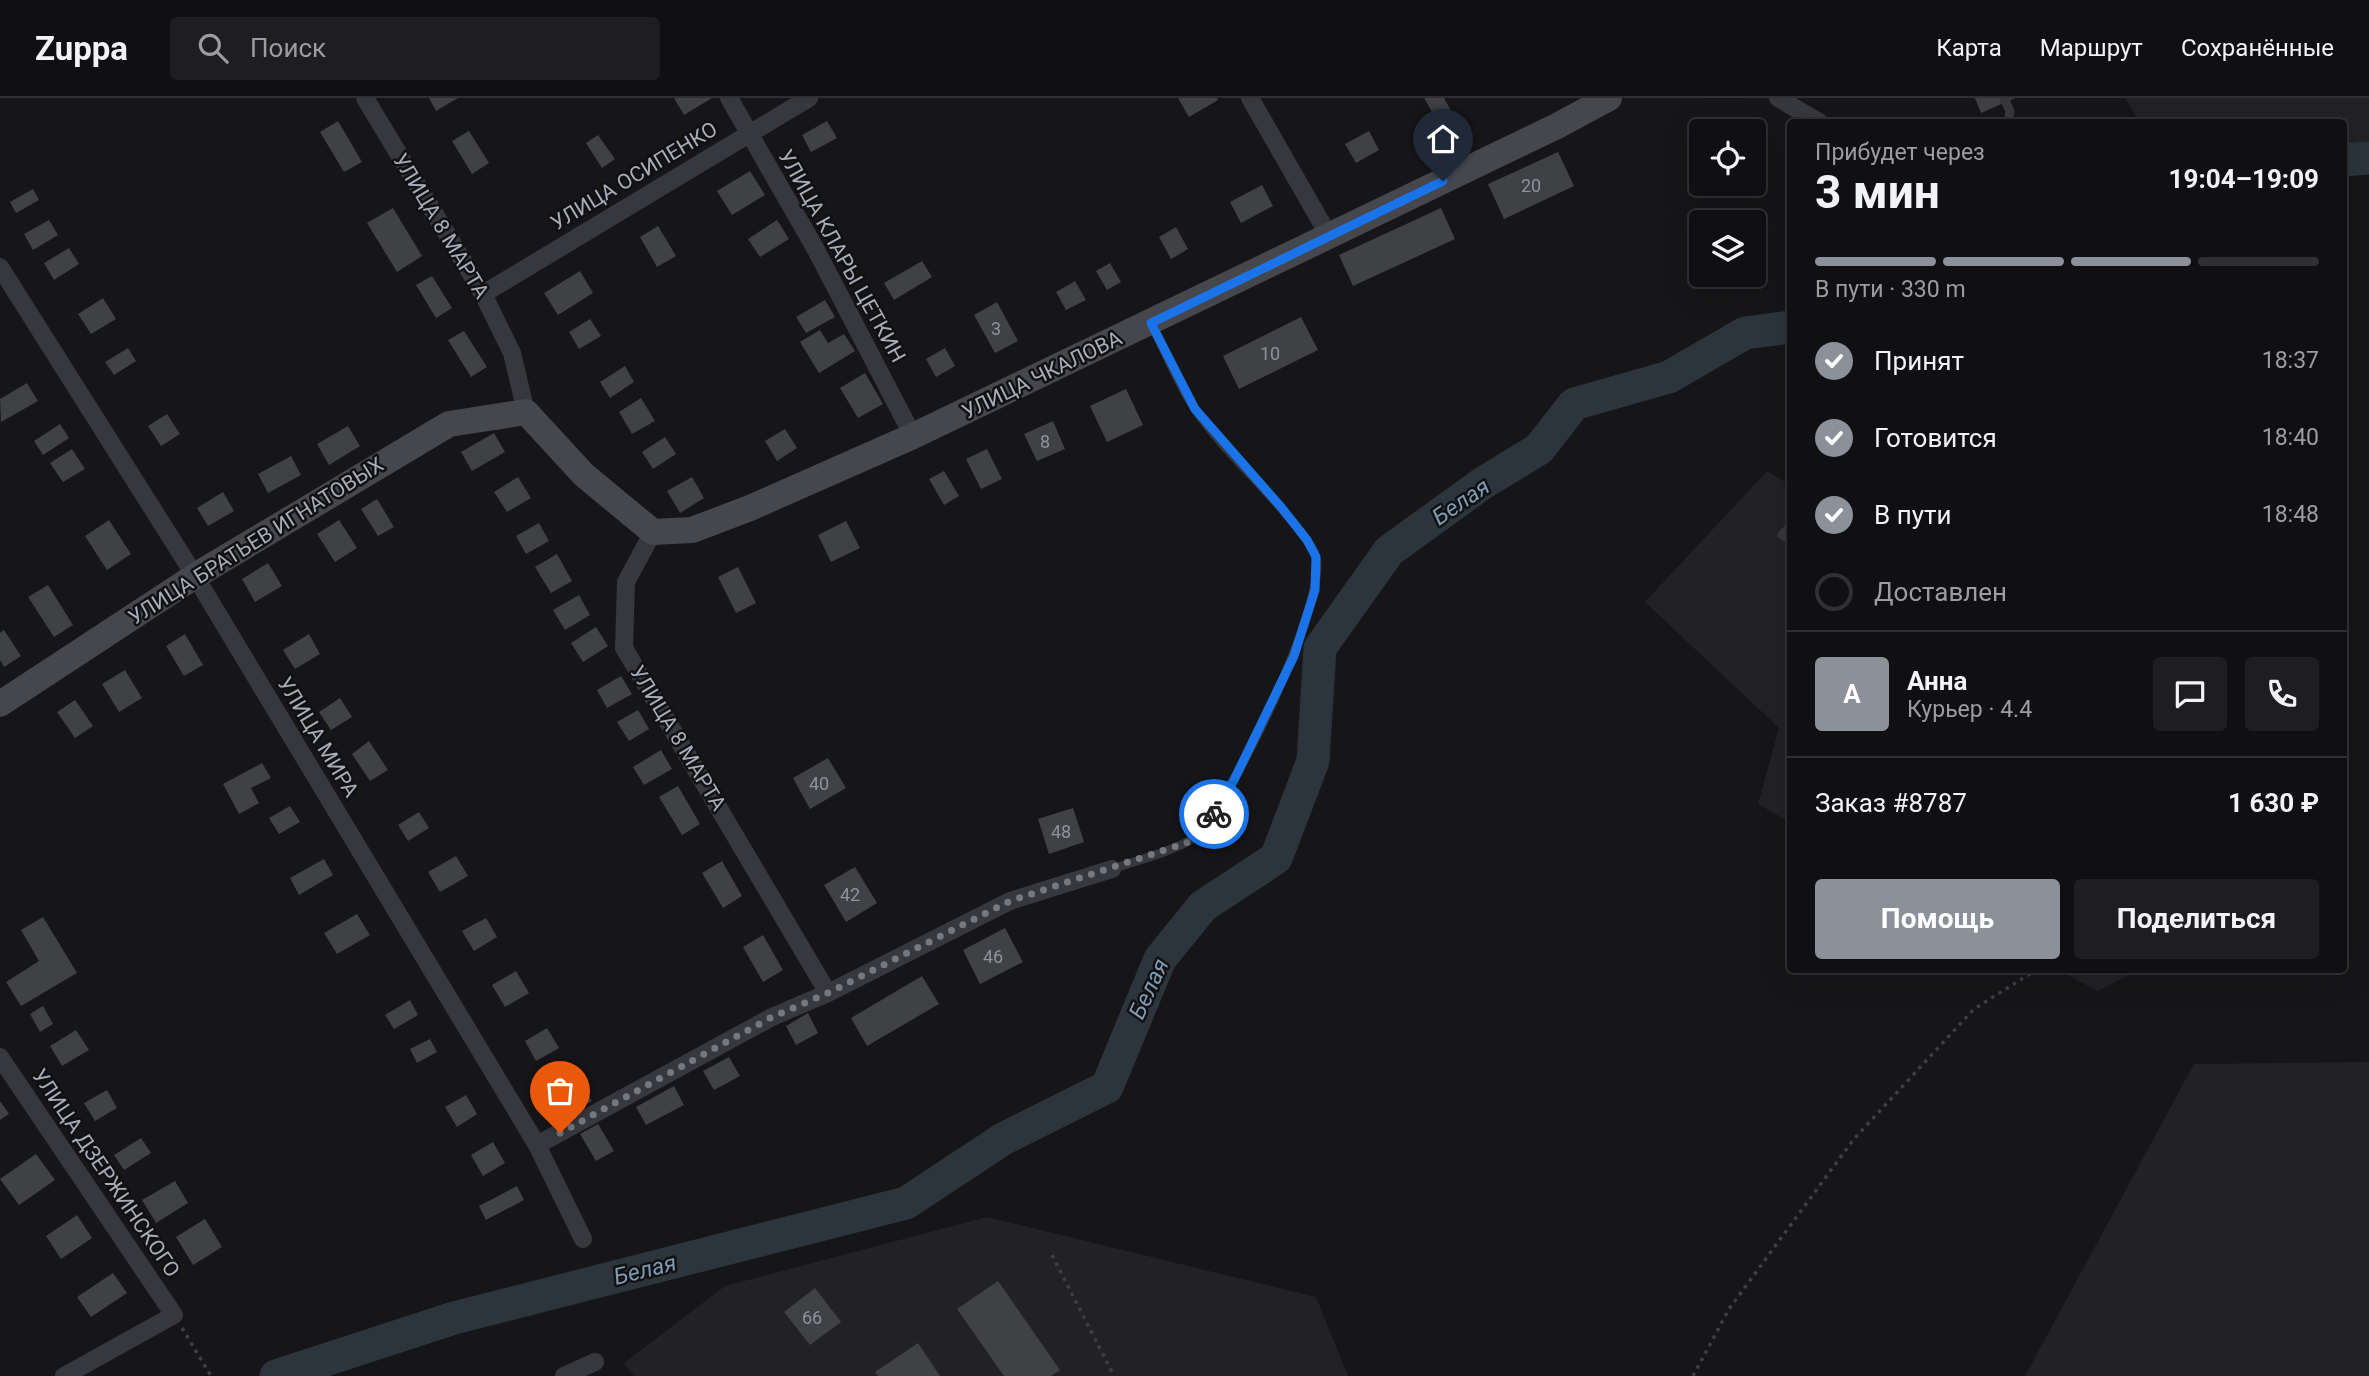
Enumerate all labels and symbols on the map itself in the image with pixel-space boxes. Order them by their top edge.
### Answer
pin [1413,109,1473,181]
street label: УЛИЦА ОСИПЕНКО [547,117,721,235]
street label: УЛИЦА КЛАРЫ ЦЕТКИН [773,146,911,366]
street label: УЛИЦА 8 МАРТА [388,149,494,303]
house number: 20 [1521,175,1541,196]
house number: 3 [991,318,1001,339]
street label: УЛИЦА ЧКАЛОВА [958,326,1126,424]
house number: 10 [1260,343,1280,364]
house number: 8 [1040,431,1050,452]
street label: УЛИЦА БРАТЬЕВ ИГНАТОВЫХ [124,452,388,630]
water label: Белая [1427,473,1495,531]
street label: УЛИЦА 8 МАРТА [625,661,731,815]
street label: УЛИЦА МИРА [273,673,363,802]
house number: 40 [809,773,829,794]
courier [1179,779,1249,849]
house number: 48 [1051,821,1071,842]
house number: 42 [840,884,860,905]
house number: 46 [983,946,1003,967]
water label: Белая [1123,955,1175,1023]
pin [530,1061,590,1133]
street label: УЛИЦА ДЗЕРЖИНСКОГО [27,1064,185,1282]
water label: Белая [611,1249,679,1291]
house number: 66 [802,1307,822,1328]

